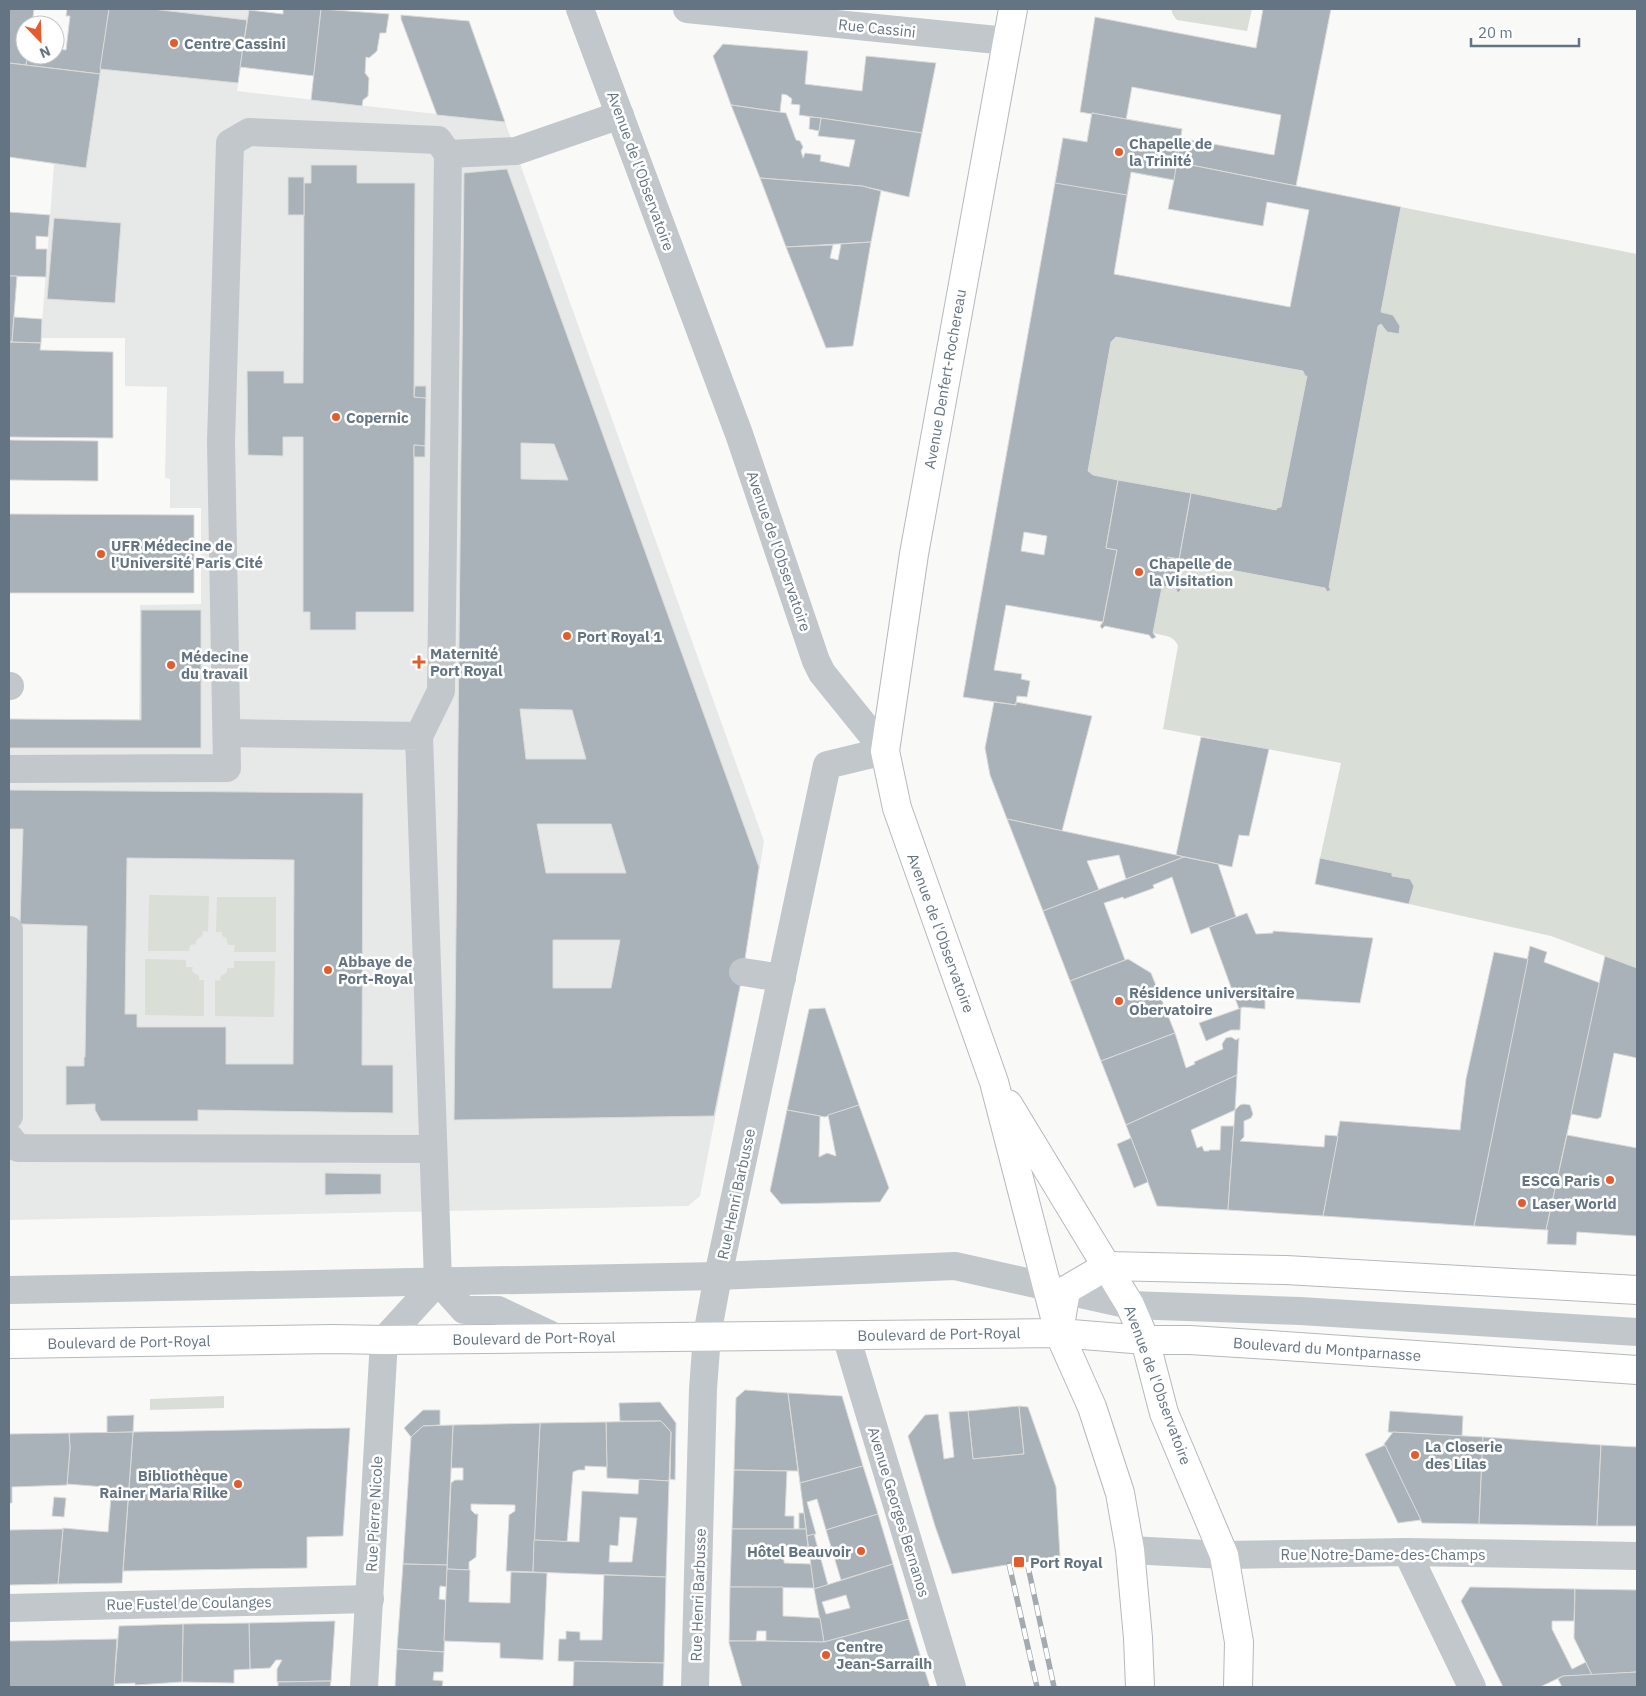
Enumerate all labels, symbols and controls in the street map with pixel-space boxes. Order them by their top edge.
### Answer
street label: Rue Cassini [837,14,917,42]
north arrow [15,15,65,65]
scale bar [1471,15,1578,47]
text: 20 m [1478,23,1513,42]
place label: Centre Cassini [184,34,286,53]
marker: Centre Cassini [168,37,180,49]
text: N [37,42,53,62]
street label: Avenue de l'Observatoire [603,89,679,253]
place label: Chapelle de la Trinité [1129,134,1212,170]
marker: Chapelle de la Trinité [1113,146,1125,158]
street label: Avenue Denfert-Rochereau [920,288,970,470]
place label: Copernic [346,408,409,427]
marker: Copernic [330,411,342,423]
street label: Avenue de l'Observatoire [743,468,815,634]
place label: UFR Médecine de l'Université Paris Cité [111,536,263,572]
marker: UFR Médecine de l'Université Paris Cité [95,548,107,560]
place label: Chapelle de la Visitation [1149,554,1233,590]
marker: Chapelle de la Visitation [1133,566,1145,578]
place label: Port Royal 1 [577,627,662,646]
marker: Port Royal 1 [561,630,573,642]
place label: Maternité Port Royal [430,644,503,680]
place label: Médecine du travail [181,647,249,683]
marker: Maternité Port Royal [412,655,426,669]
marker: Médecine du travail [165,659,177,671]
street label: Avenue de l'Observatoire [903,851,979,1015]
place label: Abbaye de Port-Royal [338,952,413,988]
marker: Abbaye de Port-Royal [322,964,334,976]
place label: Résidence universitaire Obervatoire [1129,983,1295,1019]
marker: Résidence universitaire Obervatoire [1113,995,1125,1007]
street label: Rue Henri Barbusse [713,1127,759,1261]
place label: ESCG Paris [1522,1171,1600,1190]
marker: ESCG Paris [1604,1174,1616,1186]
place label: Laser World [1532,1194,1617,1213]
marker: Laser World [1516,1197,1528,1209]
street label: Avenue de l'Observatoire [1120,1303,1196,1467]
street label: Boulevard de Port-Royal [857,1323,1021,1345]
street label: Boulevard de Port-Royal [452,1327,616,1349]
street label: Boulevard de Port-Royal [47,1331,211,1353]
street label: Boulevard du Montparnasse [1232,1333,1422,1365]
street label: Avenue Georges Bernanos [864,1425,934,1599]
place label: La Closerie des Lilas [1425,1437,1503,1473]
marker: La Closerie des Lilas [1409,1449,1421,1461]
street label: Rue Pierre Nicole [361,1455,387,1573]
place label: Bibliothèque Rainer Maria Rilke [99,1466,228,1502]
marker: Bibliothèque Rainer Maria Rilke [232,1478,244,1490]
street label: Rue Henri Barbusse [686,1528,710,1662]
place label: Hôtel Beauvoir [747,1542,851,1561]
marker: Hôtel Beauvoir [855,1545,867,1557]
street label: Rue Notre-Dame-des-Champs [1281,1545,1485,1564]
place label: Port Royal [1030,1553,1103,1572]
marker: Port Royal [1012,1555,1026,1569]
street label: Rue Fustel de Coulanges [106,1592,272,1614]
place label: Centre Jean-Sarrailh [836,1637,932,1673]
marker: Centre Jean-Sarrailh [820,1649,832,1661]

